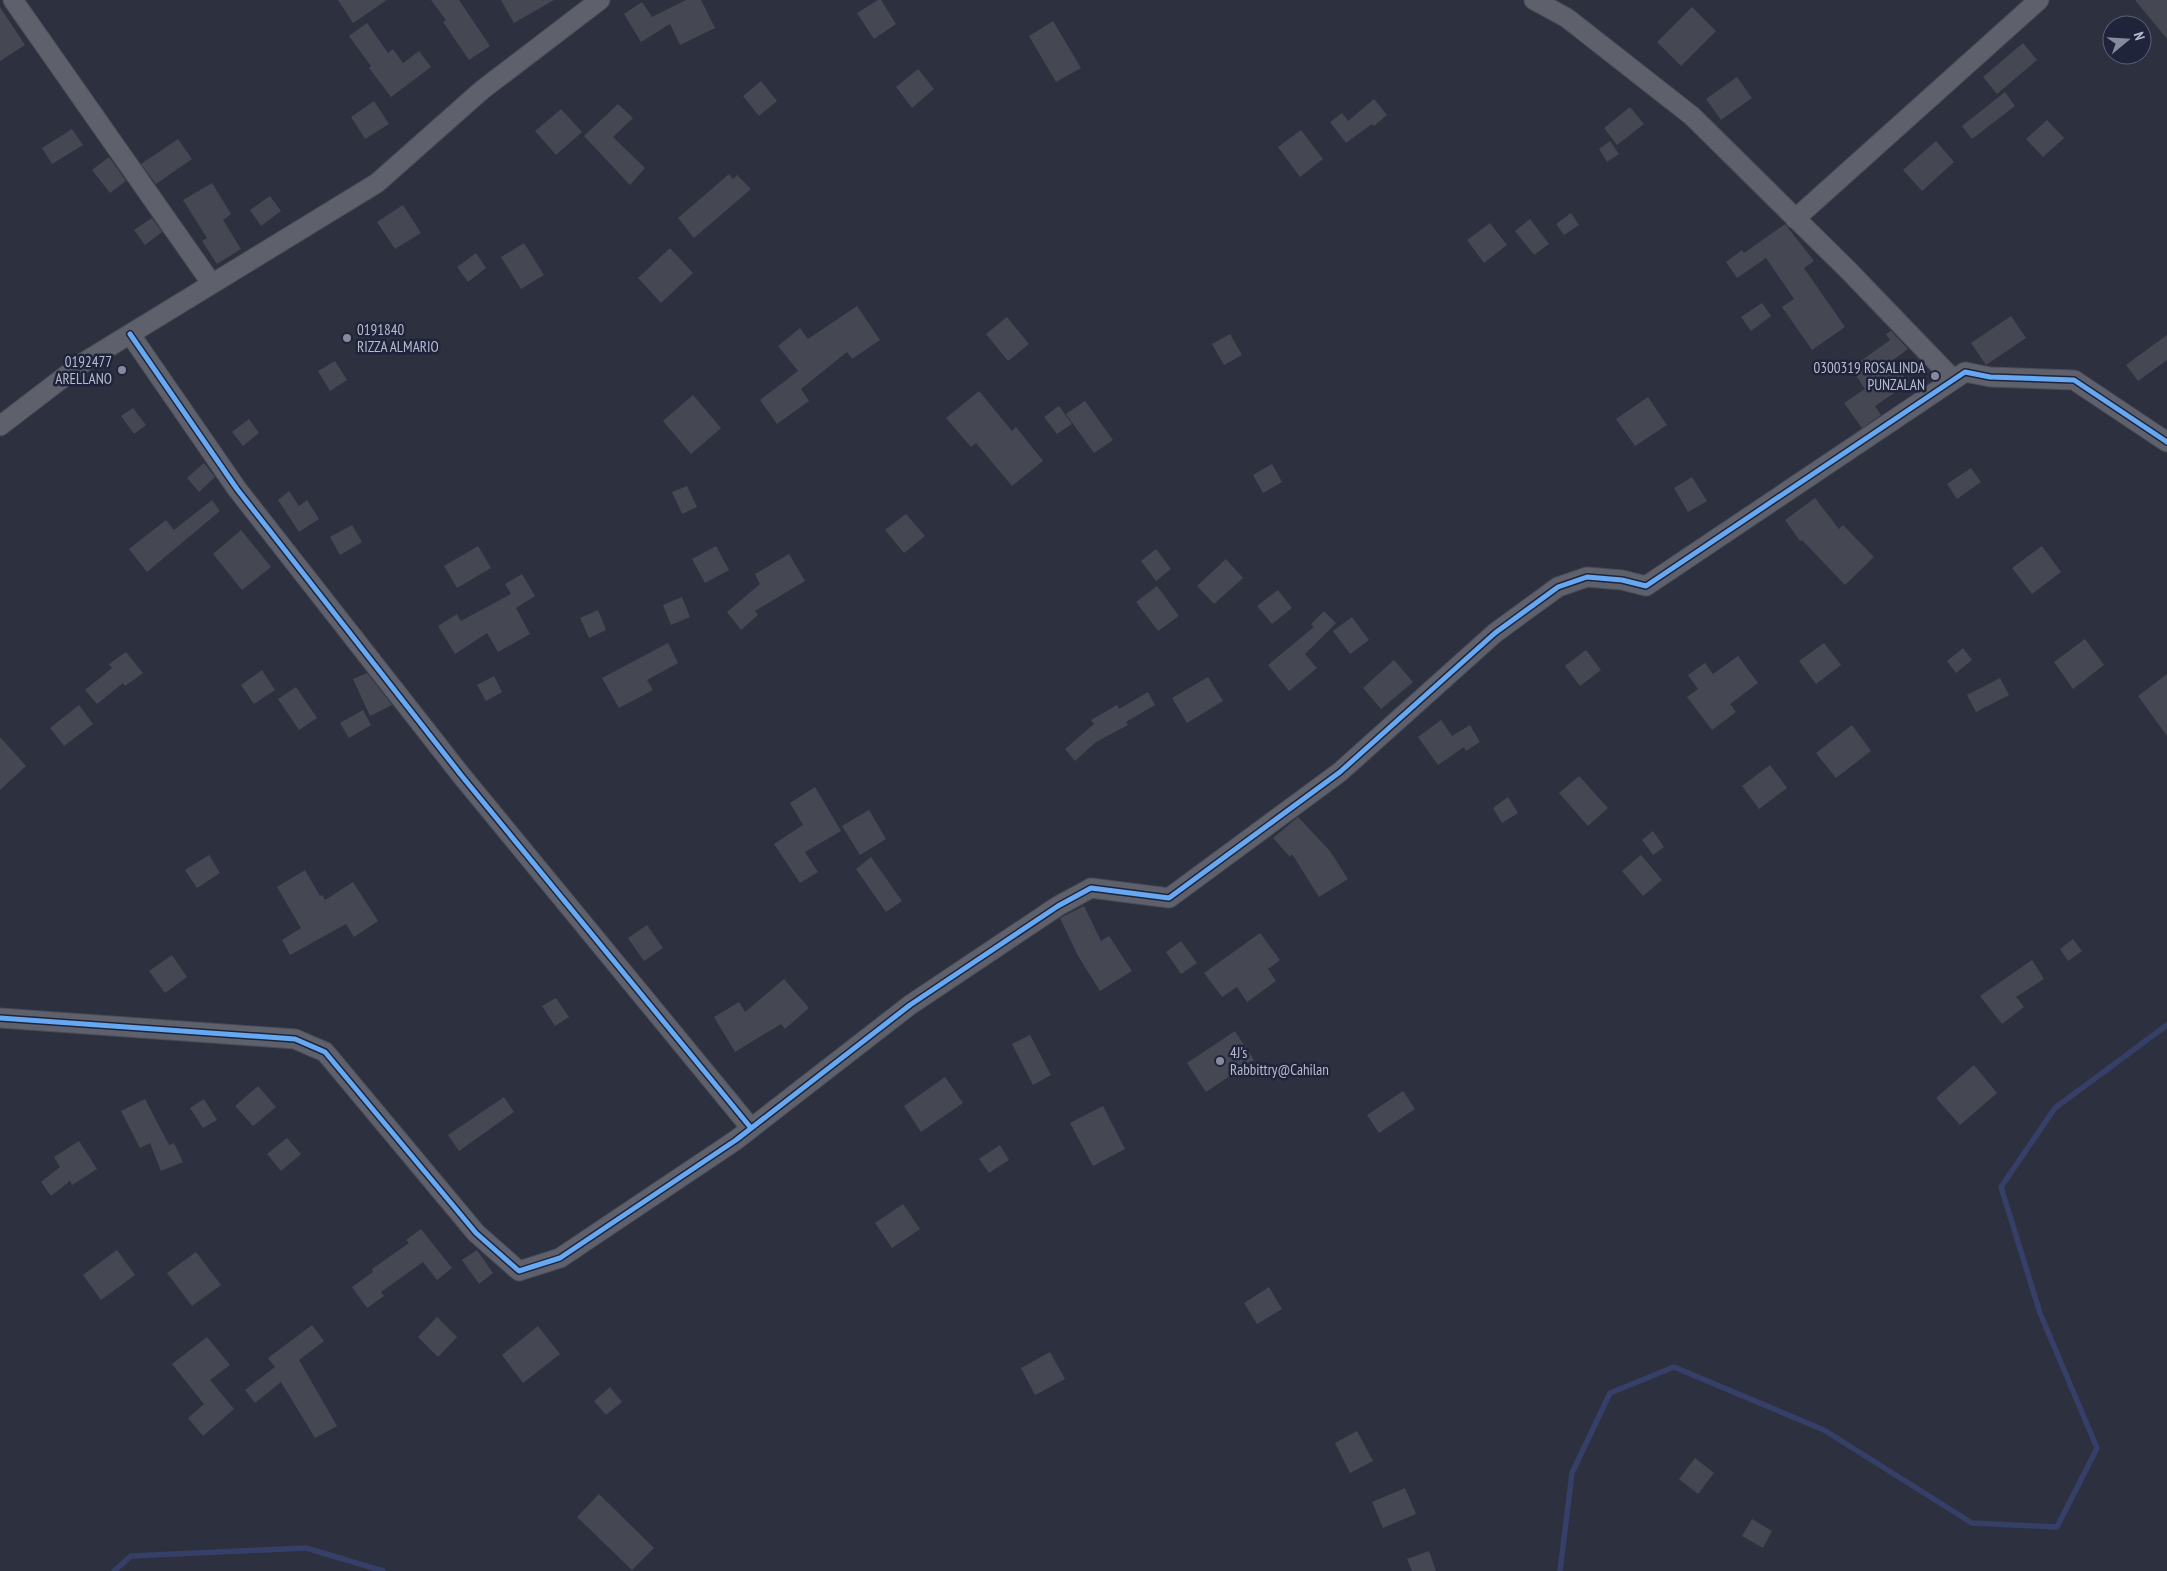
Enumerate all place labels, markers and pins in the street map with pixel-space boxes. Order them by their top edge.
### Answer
place label: 0191840 RIZZA ALMARIO [357,320,439,356]
marker: 0191840 RIZZA ALMARIO [341,332,353,344]
place label: 0192477 ARELLANO [55,352,112,388]
place label: 0300319 ROSALINDA PUNZALAN [1814,358,1926,394]
marker: 0192477 ARELLANO [116,364,128,376]
marker: 0300319 ROSALINDA PUNZALAN [1929,370,1941,382]
place label: 4J's Rabbittry@Cahilan [1230,1043,1329,1079]
marker: 4J's Rabbittry@Cahilan [1214,1055,1226,1067]

